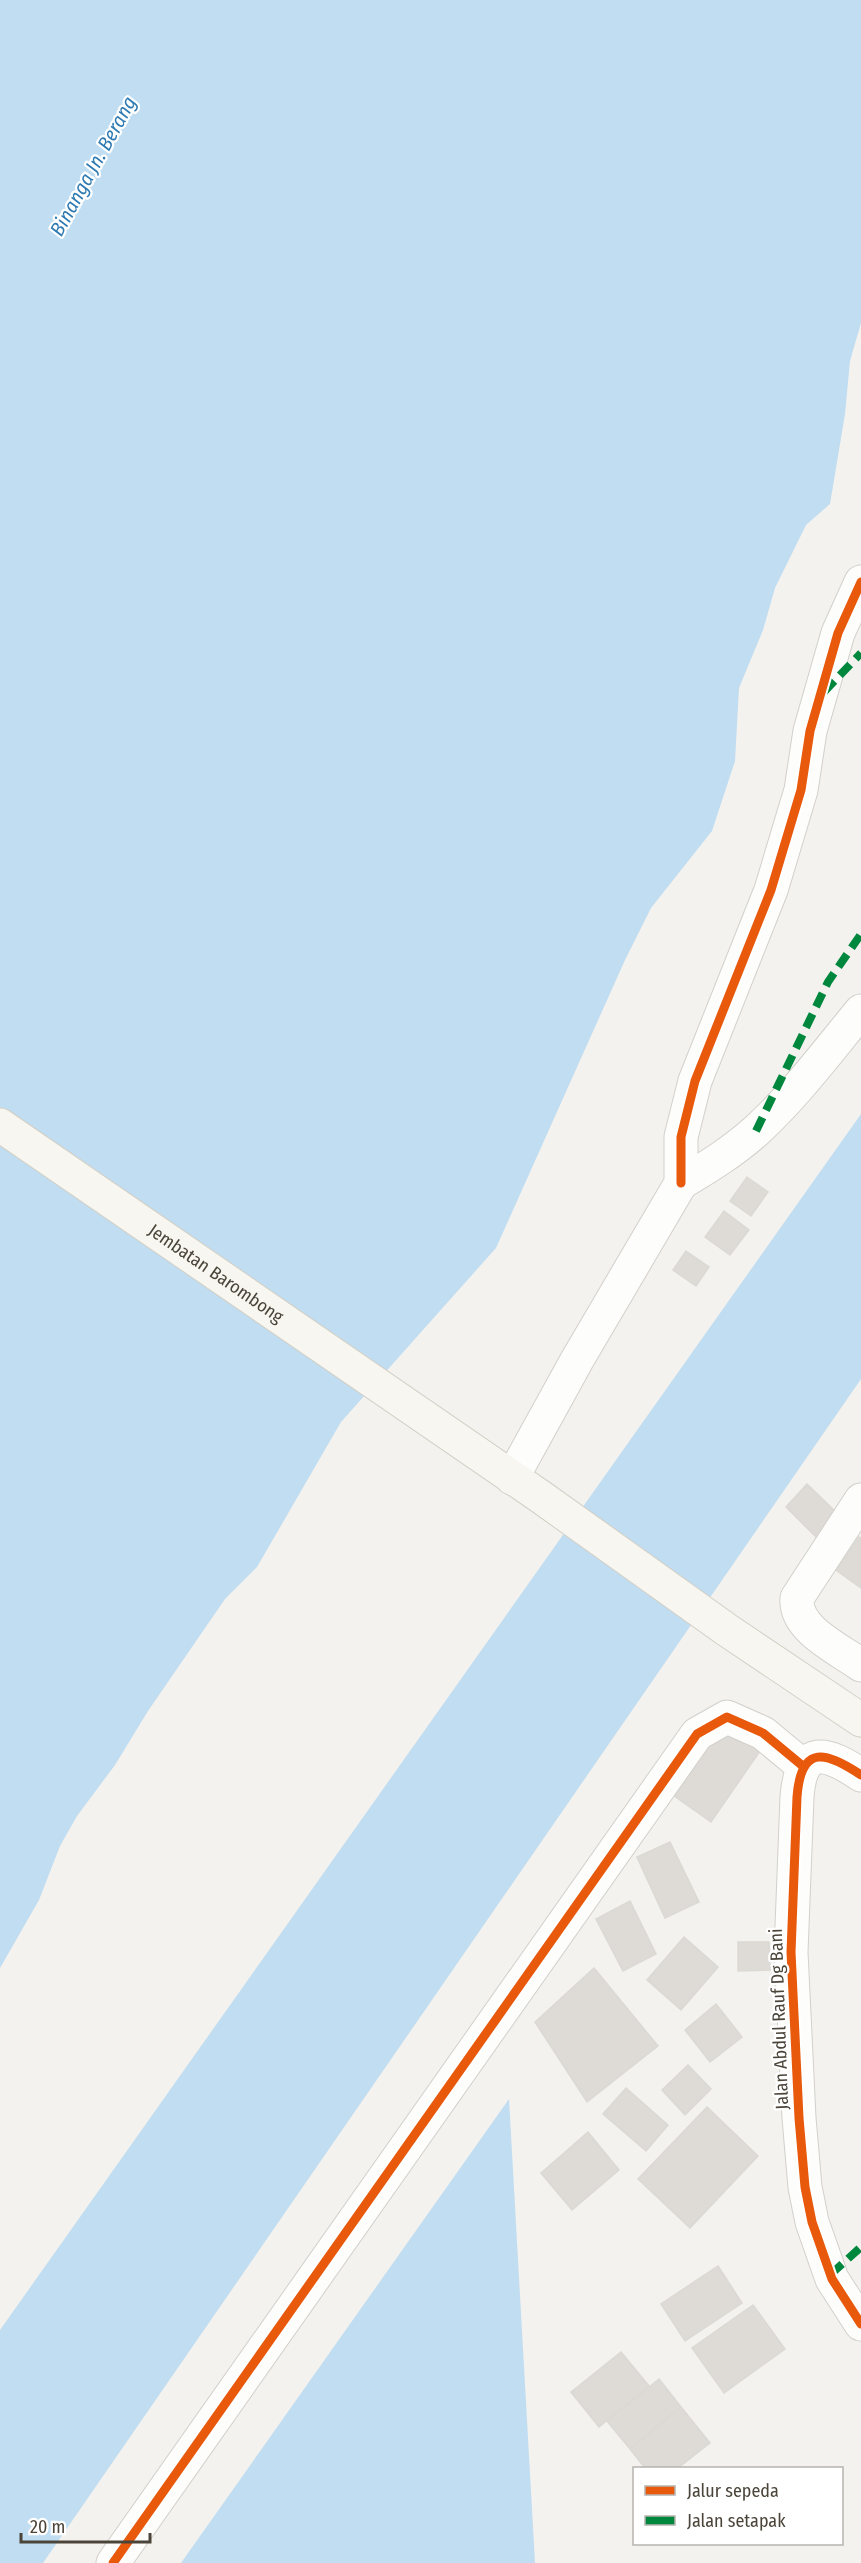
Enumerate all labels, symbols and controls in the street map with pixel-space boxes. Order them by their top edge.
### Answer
water label: Binanga Jn. Berang [45,92,141,240]
street label: Jembatan Barombong [144,1219,288,1328]
street label: Jalan Abdul Rauf Dg Bani [765,1928,793,2110]
legend [633,2467,843,2545]
text: Jalur sepeda [687,2480,779,2502]
scale bar [21,2506,150,2544]
text: Jalan setapak [687,2510,786,2532]
text: 20 m [30,2516,65,2538]

